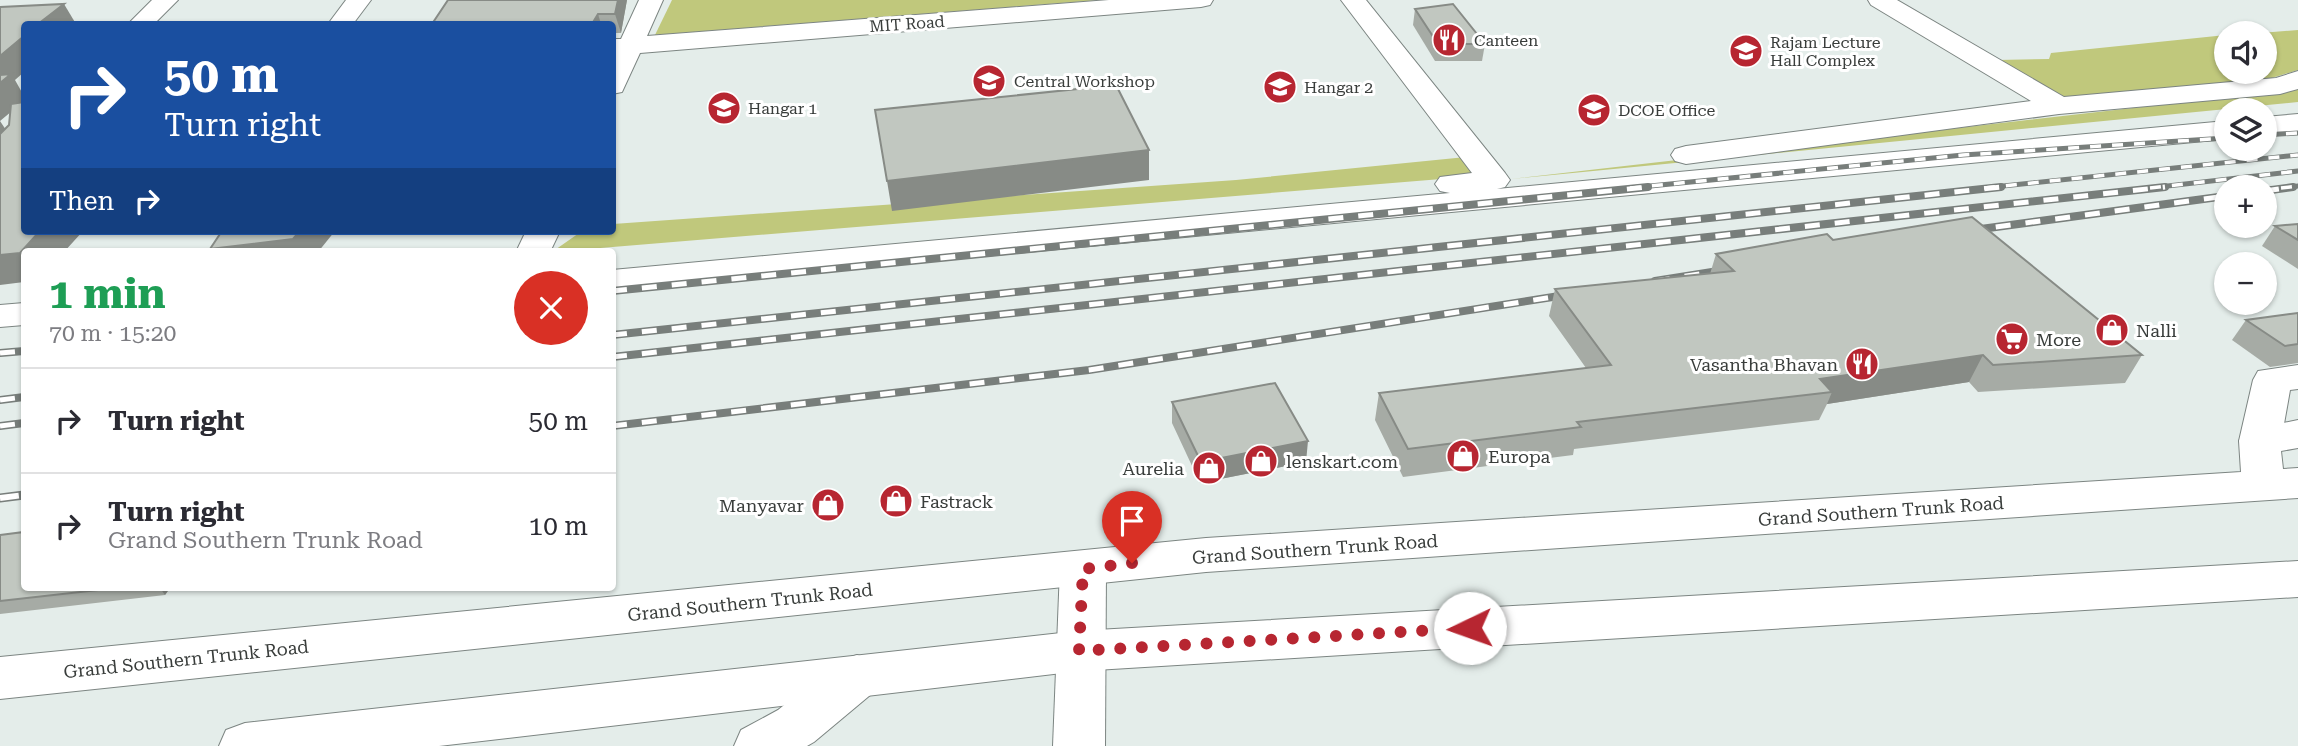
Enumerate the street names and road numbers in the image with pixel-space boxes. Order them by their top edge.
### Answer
street label: MIT Road [869,12,945,36]
street label: Grand Southern Trunk Road [1757,492,2005,530]
street label: Grand Southern Trunk Road [1191,530,1439,568]
street label: Grand Southern Trunk Road [626,579,874,625]
street label: Grand Southern Trunk Road [62,636,310,682]

